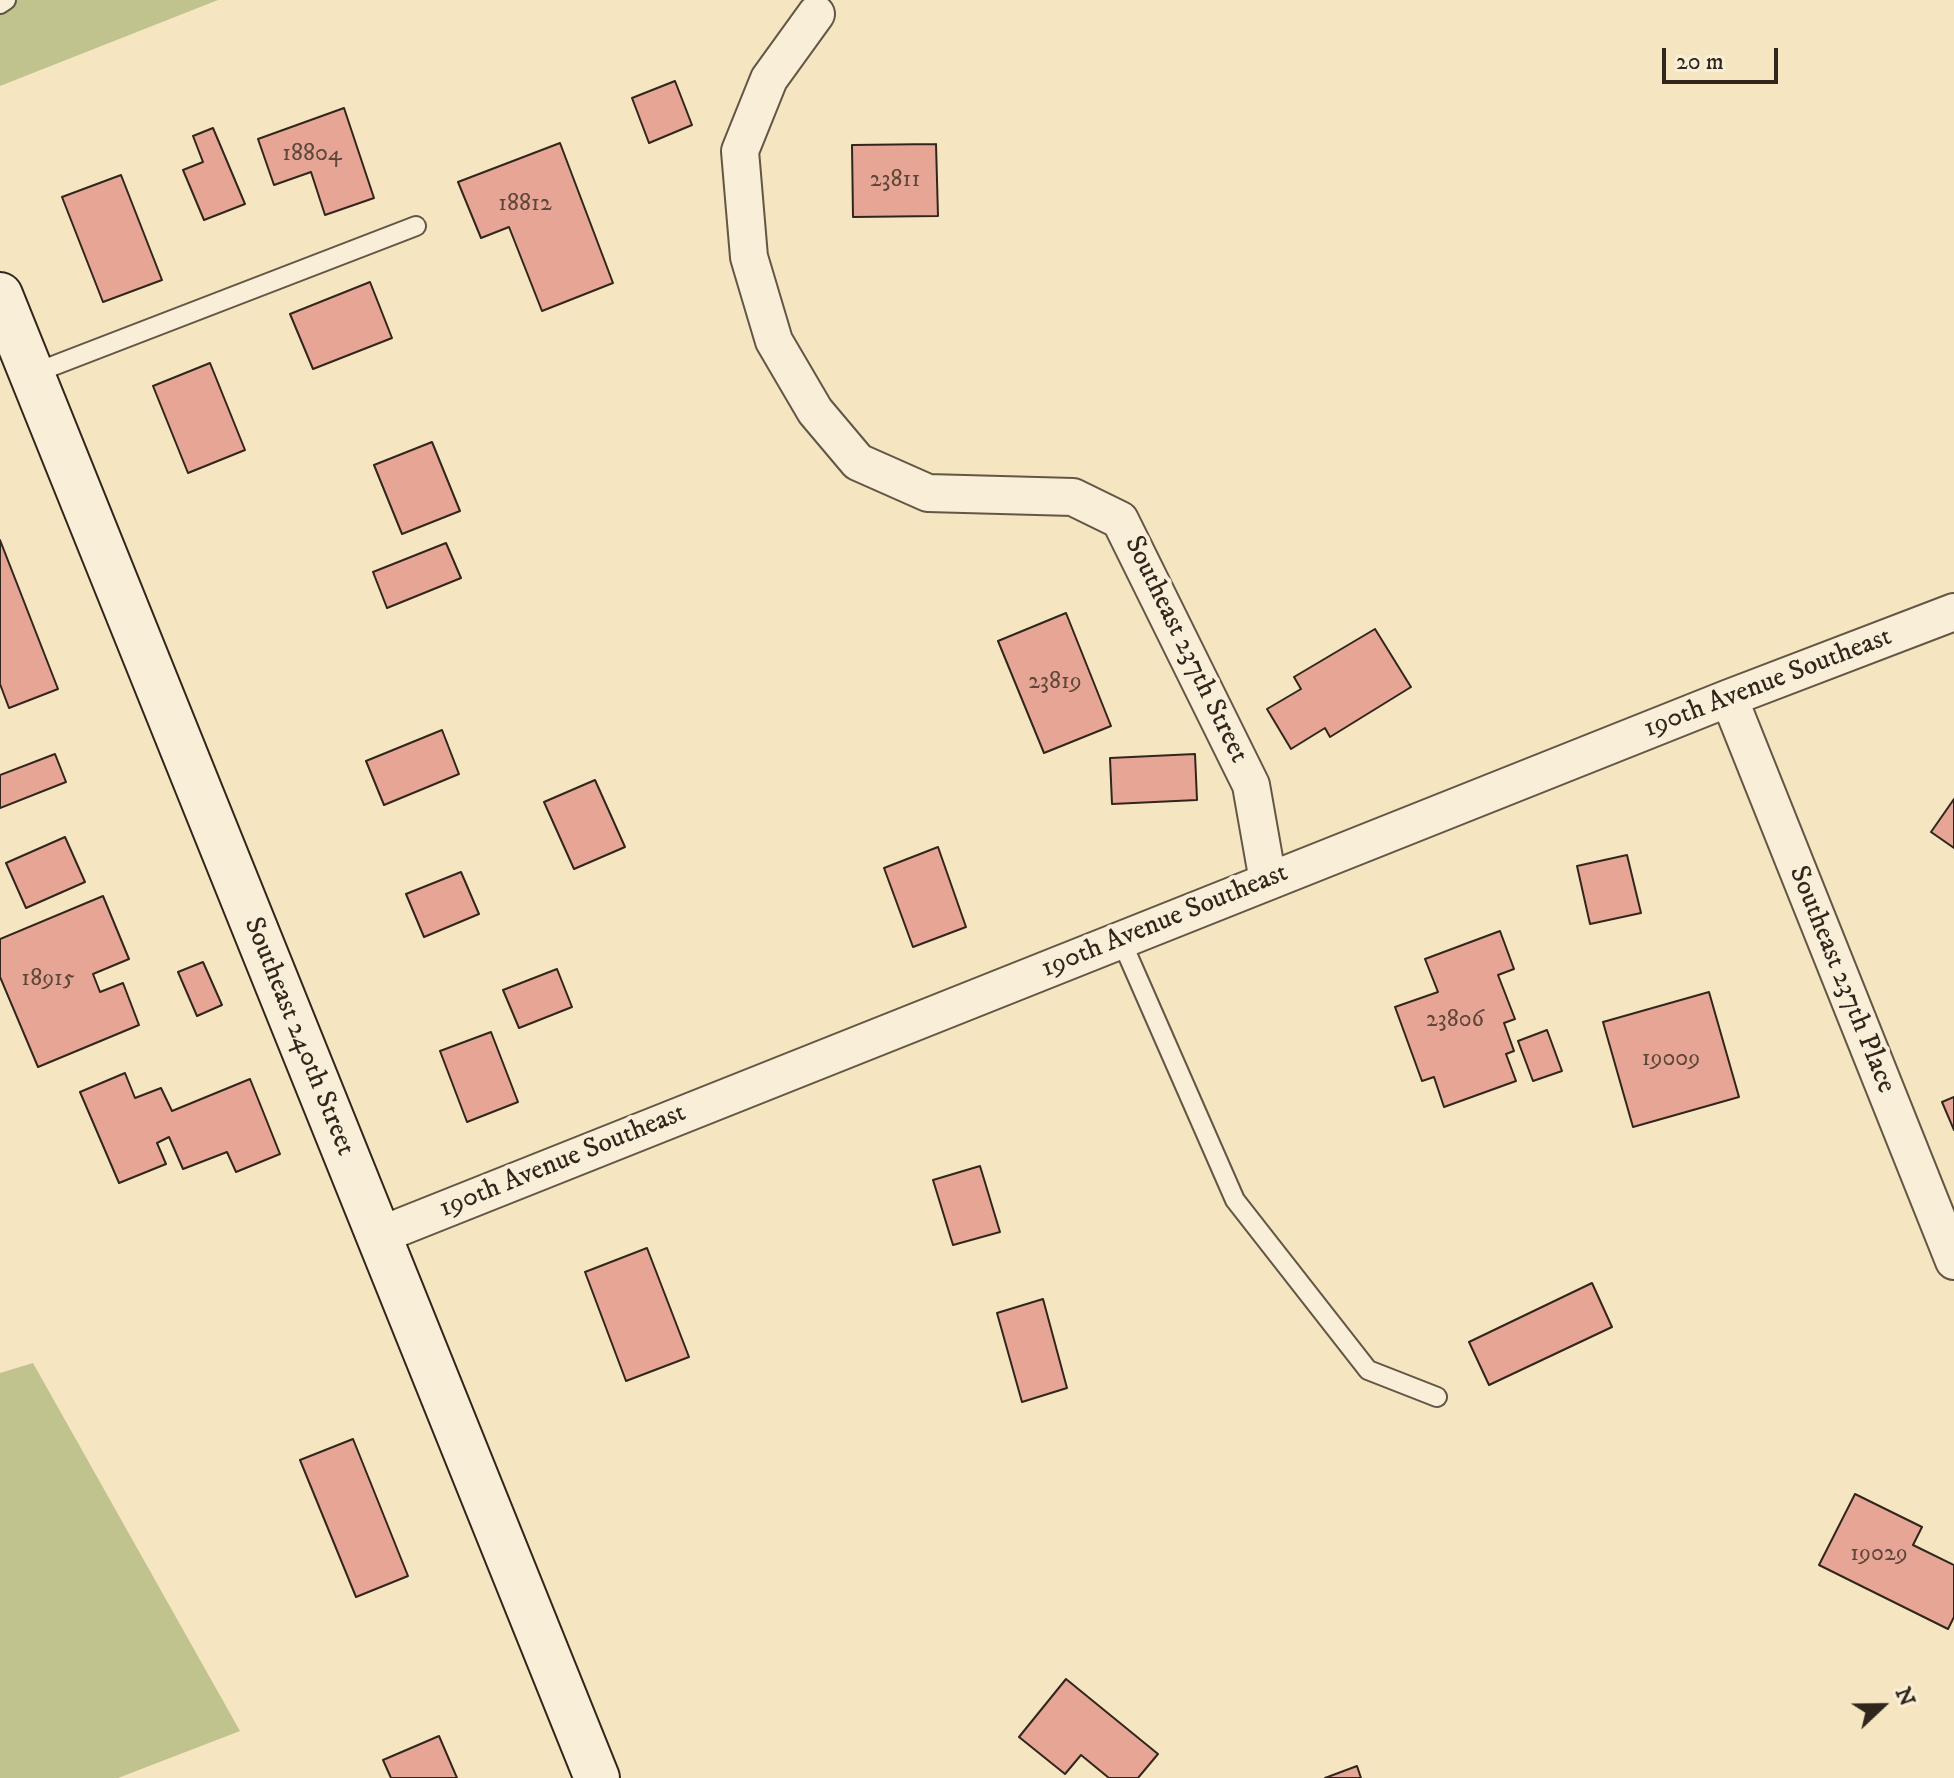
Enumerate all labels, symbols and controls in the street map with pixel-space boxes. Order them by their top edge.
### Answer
scale bar [1666,32,1782,82]
text: 20 m [1676,47,1724,77]
house number: 18804 [282,141,342,169]
house number: 23811 [870,167,920,195]
house number: 18812 [498,191,552,219]
street label: Southeast 237th Street [1116,531,1254,769]
street label: 190th Avenue Southeast [1639,621,1897,747]
house number: 23819 [1028,669,1082,697]
street label: 190th Avenue Southeast [1037,857,1293,987]
street label: Southeast 237th Place [1780,862,1902,1098]
street label: Southeast 240th Street [235,913,361,1161]
house number: 18915 [21,966,75,994]
house number: 23806 [1426,1007,1484,1035]
house number: 19009 [1642,1046,1700,1074]
street label: 190th Avenue Southeast [435,1097,691,1227]
house number: 19029 [1850,1541,1908,1569]
north arrow [1842,1666,1922,1746]
text: N [1889,1683,1921,1710]

